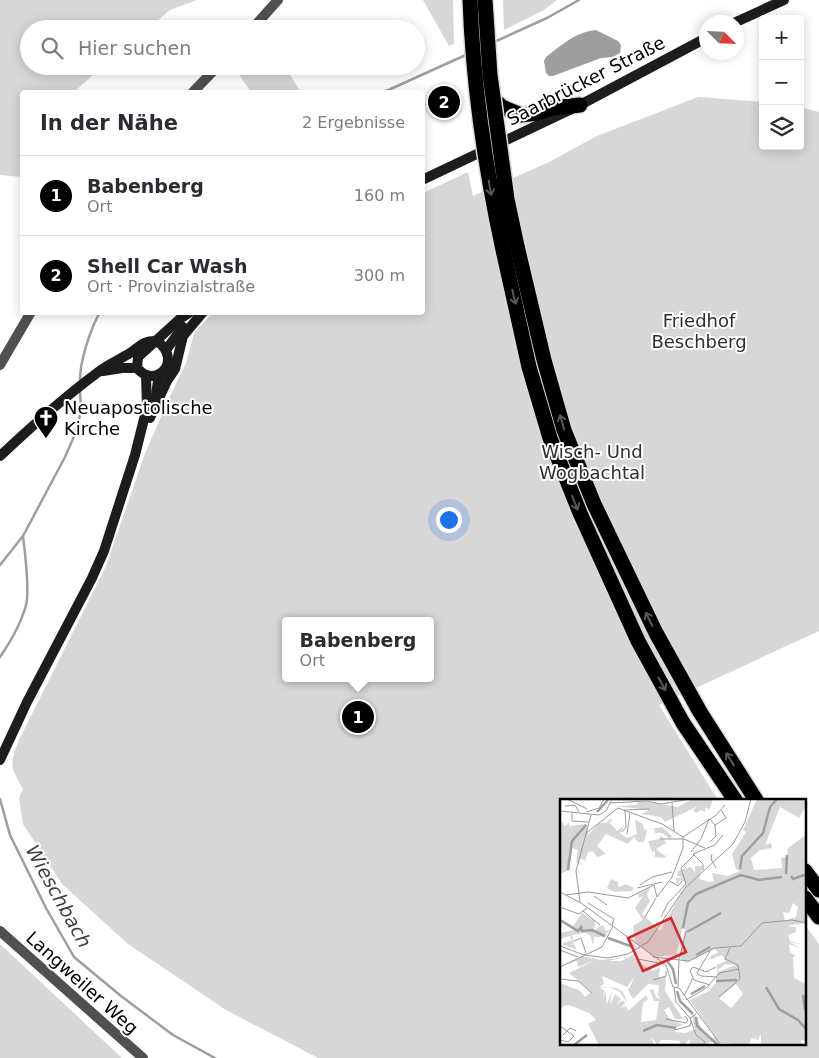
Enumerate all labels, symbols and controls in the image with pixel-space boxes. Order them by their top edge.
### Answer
north arrow [699,15,744,60]
map controls [759,15,804,150]
button: + [759,15,804,60]
search box [20,20,425,75]
street label: Saarbrücker Straße [503,32,668,129]
icon: search [38,34,66,62]
text: Hier suchen [78,37,191,59]
button: − [759,60,804,105]
pin: 2 [428,83,460,121]
button: layers [759,105,804,150]
text: In der Nähe [40,111,178,135]
text: 2 Ergebnisse [302,113,405,132]
text: Babenberg [87,175,204,197]
one-way arrow [485,179,495,195]
text: 1 [50,186,62,205]
text: 160 m [354,186,405,205]
text: Ort [87,197,112,216]
text: Shell Car Wash [87,255,247,277]
text: 2 [50,266,62,285]
text: 300 m [354,266,405,285]
text: Ort · Provinzialstraße [87,277,255,296]
one-way arrow [510,289,519,305]
park label: Friedhof Beschberg [651,310,747,352]
place label: Neuapostolische Kirche [64,397,213,439]
church icon: Neuapostolische Kirche [33,405,59,439]
one-way arrow [557,415,567,431]
park label: Wisch- Und Wogbachtal [539,441,645,483]
one-way arrow [572,495,581,510]
your location [436,507,462,533]
one-way arrow [644,612,653,627]
popup [282,617,434,682]
text: Babenberg [300,629,416,651]
text: Ort [300,651,325,670]
one-way arrow [657,676,667,690]
pin: 1 [342,698,374,736]
one-way arrow [725,753,735,767]
inset map [560,799,806,1046]
water label: Wieschbach [22,841,96,951]
street label: Langweiler Weg [22,927,143,1038]

